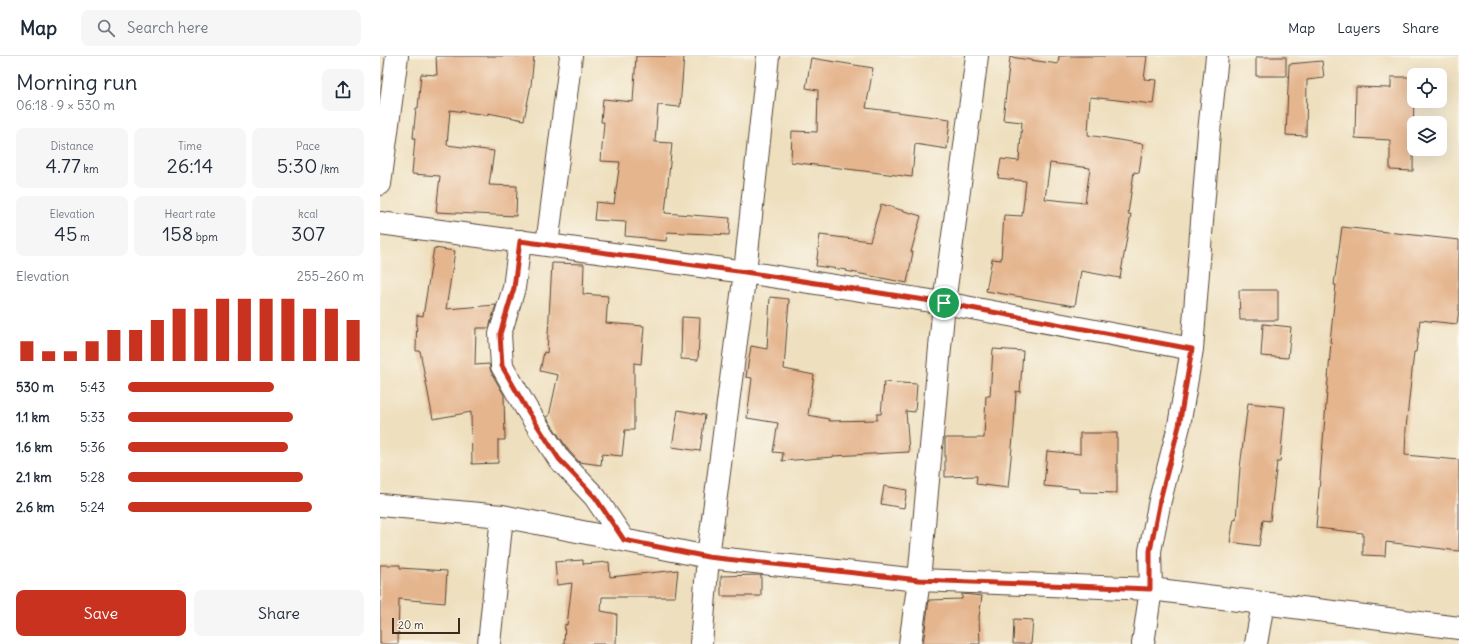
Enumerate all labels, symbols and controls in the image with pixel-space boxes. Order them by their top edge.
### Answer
search box [81,10,361,46]
text: Map [20,16,57,40]
icon: search [95,17,117,39]
text: Search here [127,18,208,37]
text: Map [1288,19,1315,37]
text: Layers [1337,19,1380,37]
text: Share [1402,19,1439,37]
text: Morning run [16,68,138,96]
map controls [1407,68,1447,156]
button: locate [1407,68,1447,108]
button: share [322,69,364,111]
text: 06:18 · 9 × 530 m [16,97,115,114]
button: layers [1407,116,1447,156]
text: Distance [51,139,93,153]
text: Time [178,139,202,153]
text: Pace [296,139,320,153]
text: 4.77 [45,153,81,178]
text: 26:14 [167,153,213,178]
text: 5:30 [277,153,317,178]
text: km [81,162,99,176]
text: /km [317,162,339,176]
text: Elevation [49,207,95,221]
text: Heart rate [164,207,216,221]
text: kcal [298,207,318,221]
text: 45 [54,221,77,246]
text: 158 [162,221,193,246]
text: 307 [291,221,325,246]
text: m [77,230,90,244]
text: bpm [193,230,218,244]
text: Elevation [16,268,69,285]
text: 255–260 m [297,268,364,285]
pin [927,286,961,320]
icon: arrive [933,292,955,314]
text: 530 m [16,379,54,396]
text: 5:43 [80,379,105,396]
text: 1.1 km [16,409,50,426]
text: 5:33 [80,409,105,426]
text: 1.6 km [16,439,52,456]
text: 5:36 [80,439,105,456]
text: 2.1 km [16,469,52,486]
text: 5:28 [80,469,105,486]
text: 2.6 km [16,499,54,516]
text: 5:24 [80,499,105,516]
button: Save [16,590,186,636]
button: Share [194,590,364,636]
scale bar [392,616,460,635]
text: 20 m [398,618,424,632]

